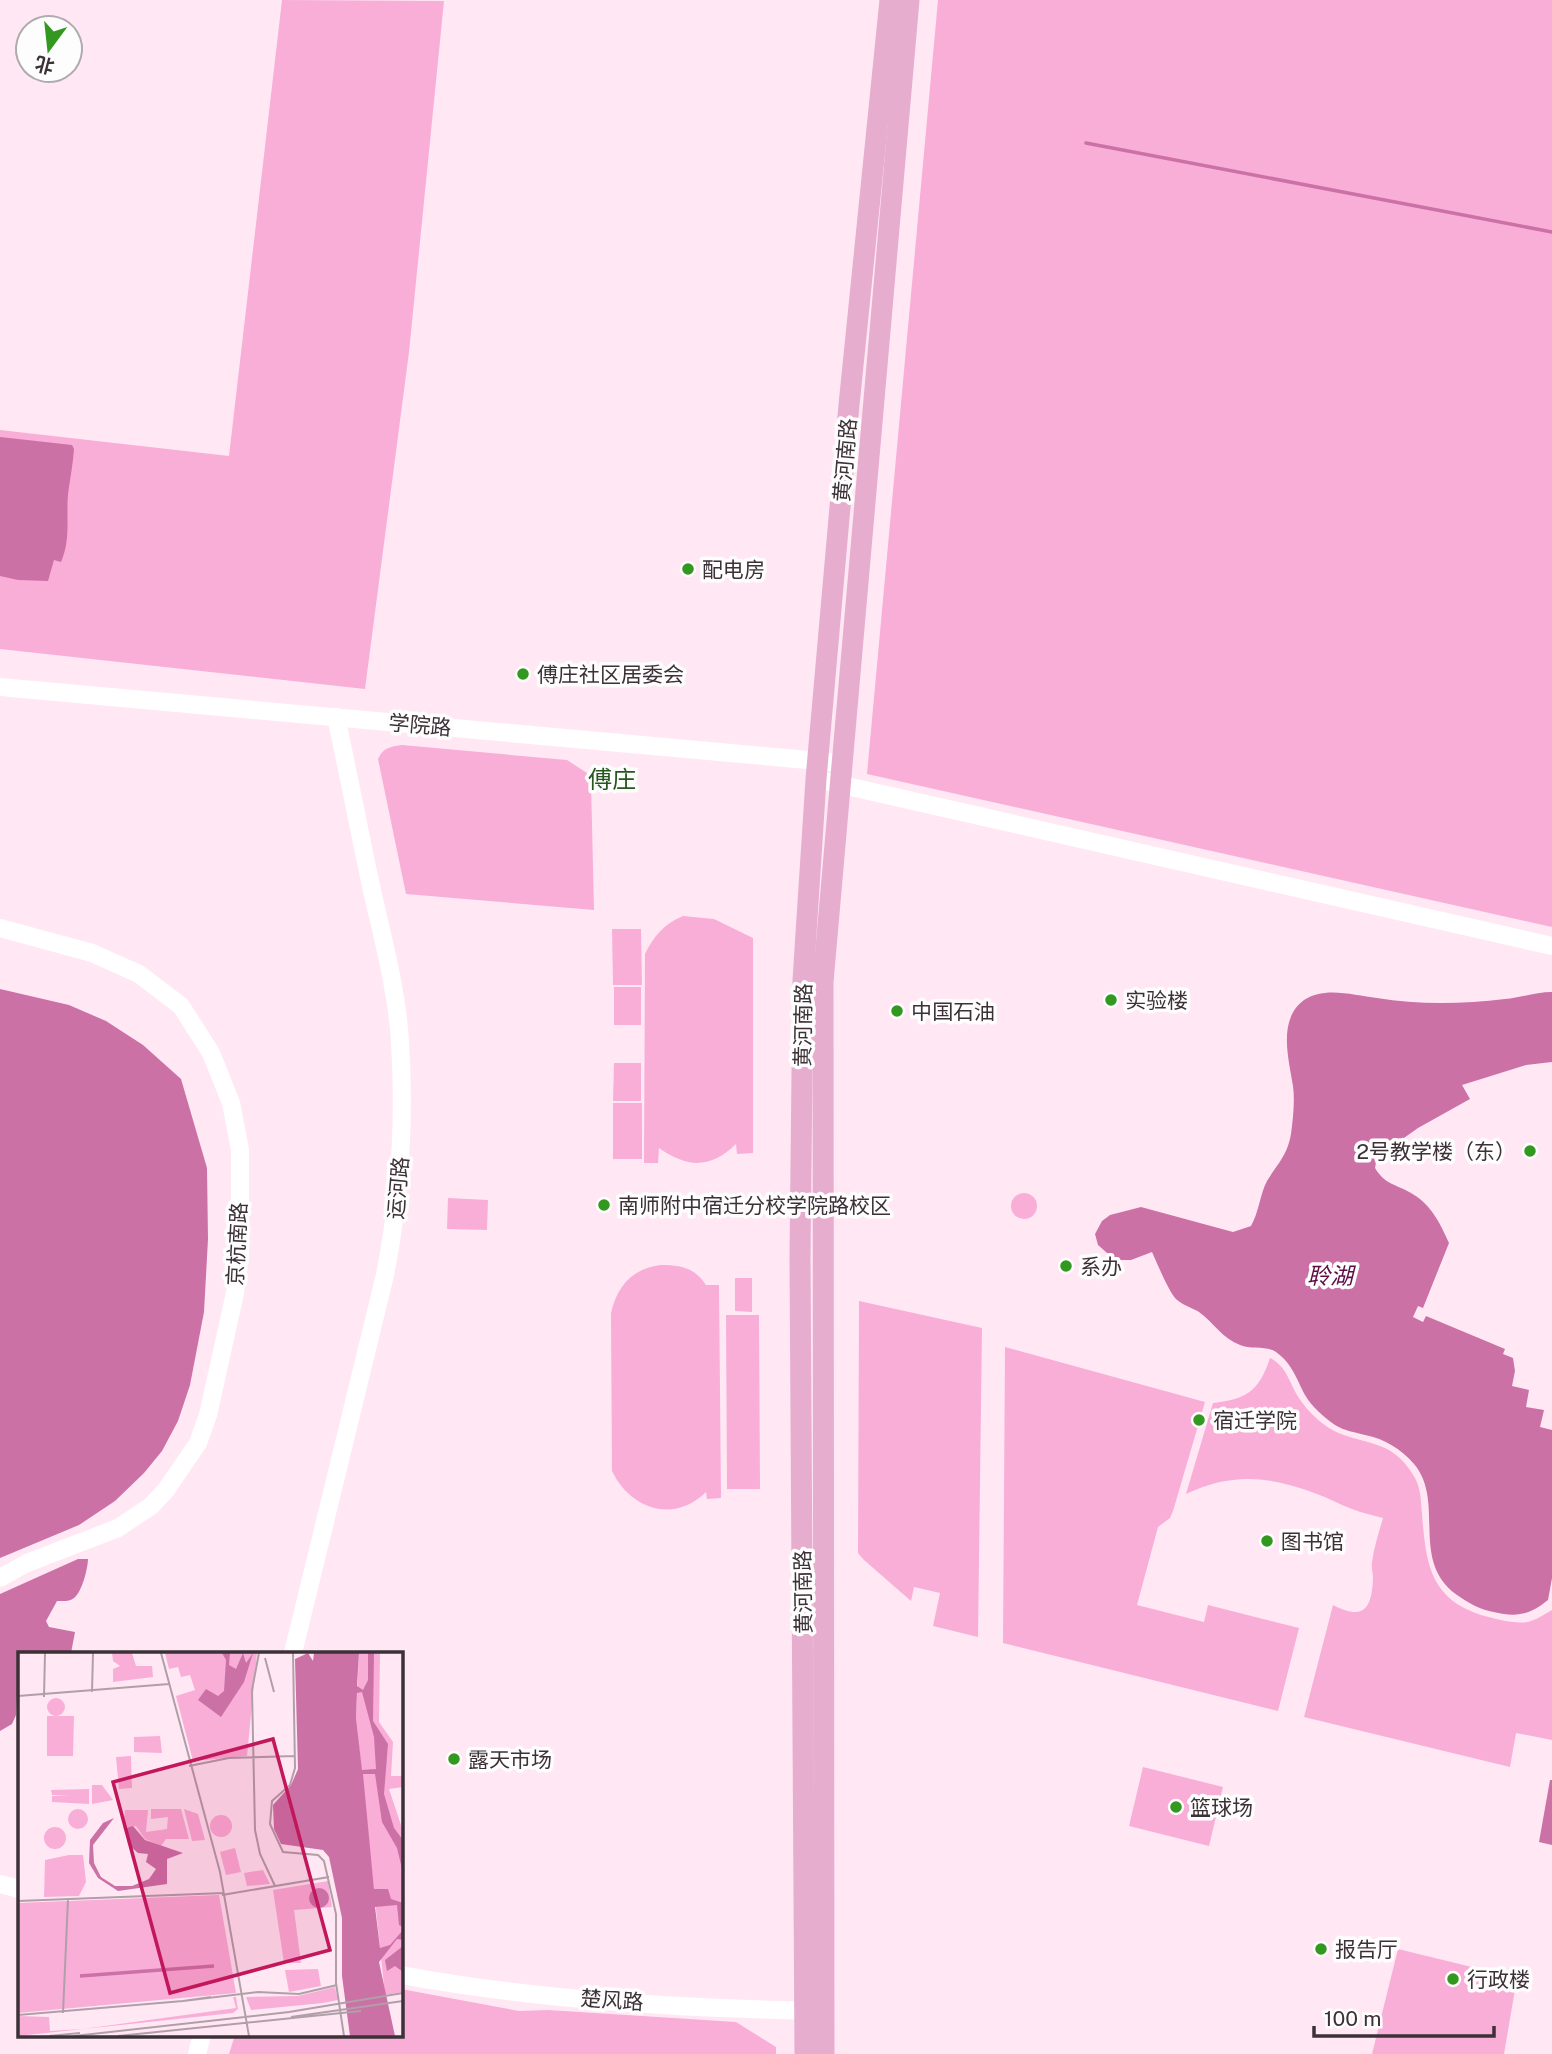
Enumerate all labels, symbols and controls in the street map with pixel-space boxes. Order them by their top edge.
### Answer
north arrow [14,14,84,84]
text: 北 [33,52,57,79]
street label: 黄河南路 [829,417,861,503]
place label: 配电房 [702,557,765,582]
marker: 配电房 [680,561,696,577]
place label: 傅庄社区居委会 [537,662,684,687]
marker: 傅庄社区居委会 [515,666,531,682]
street label: 学院路 [388,710,452,740]
district label: 傅庄 [588,765,636,793]
street label: 黄河南路 [790,983,816,1067]
place label: 实验楼 [1125,988,1188,1013]
marker: 实验楼 [1103,992,1119,1008]
place label: 中国石油 [911,999,995,1024]
marker: 中国石油 [889,1003,905,1019]
place label: 2号教学楼（东） [1356,1139,1516,1164]
marker: 2号教学楼（东） [1522,1143,1538,1159]
street label: 运河路 [383,1156,413,1220]
place label: 南师附中宿迁分校学院路校区 [618,1193,891,1218]
marker: 南师附中宿迁分校学院路校区 [596,1197,612,1213]
street label: 京杭南路 [222,1201,252,1287]
place label: 系办 [1080,1254,1122,1279]
marker: 系办 [1058,1258,1074,1274]
water label: 聆湖 [1307,1262,1356,1289]
place label: 宿迁学院 [1213,1408,1297,1433]
marker: 宿迁学院 [1191,1412,1207,1428]
place label: 图书馆 [1281,1529,1344,1554]
marker: 图书馆 [1259,1533,1275,1549]
street label: 黄河南路 [790,1550,816,1634]
inset map [18,1652,402,2036]
place label: 露天市场 [468,1747,552,1772]
marker: 露天市场 [446,1751,462,1767]
place label: 篮球场 [1190,1795,1253,1820]
marker: 篮球场 [1168,1799,1184,1815]
place label: 报告厅 [1335,1937,1398,1962]
marker: 报告厅 [1313,1941,1329,1957]
place label: 行政楼 [1467,1967,1530,1992]
marker: 行政楼 [1445,1971,1461,1987]
street label: 楚风路 [580,1985,644,2015]
scale bar [1314,1994,1494,2038]
text: 100 m [1324,2006,1381,2031]

